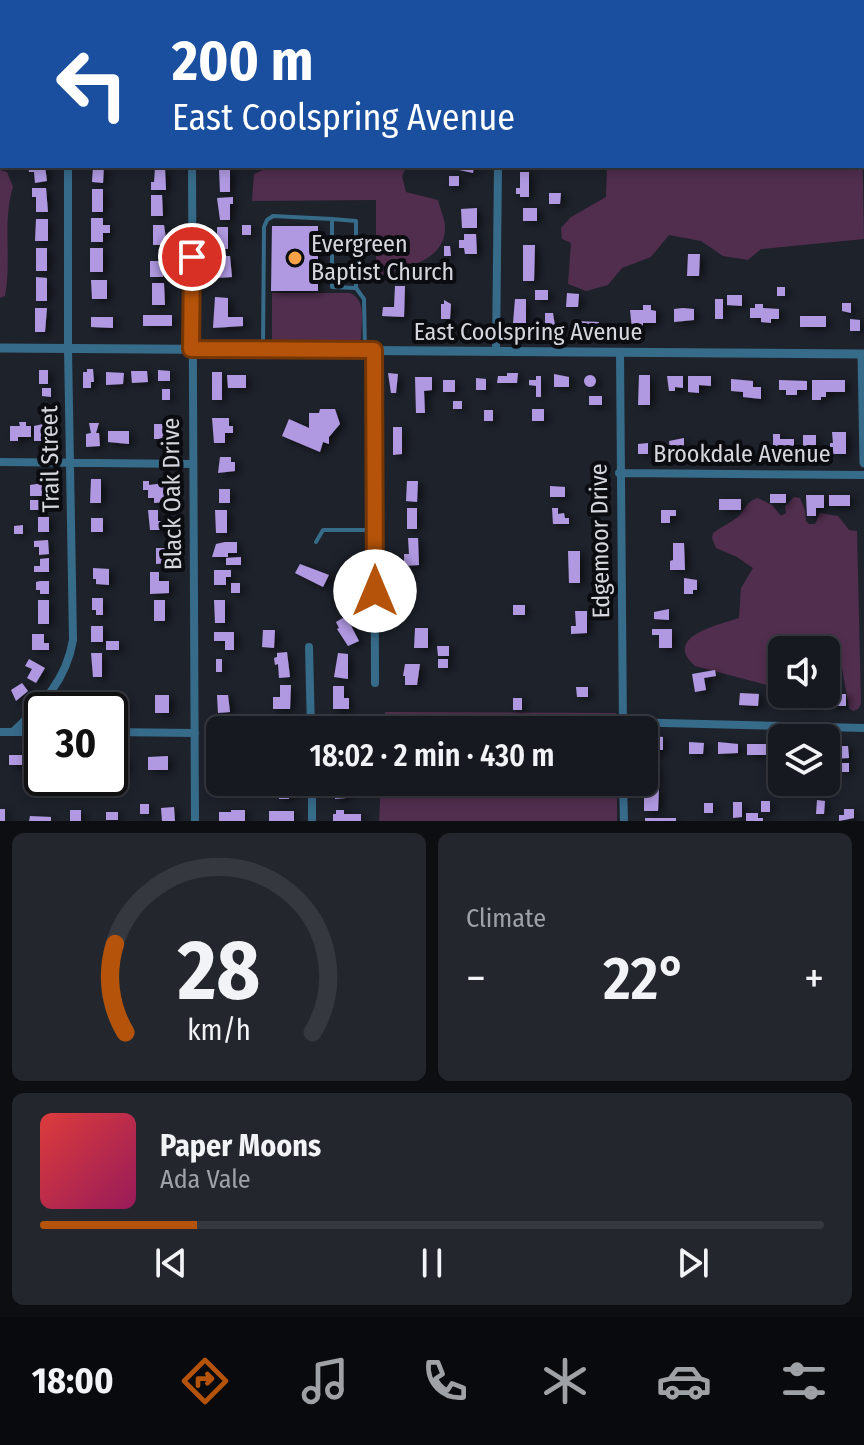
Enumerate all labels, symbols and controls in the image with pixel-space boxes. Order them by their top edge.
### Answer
text: 200 m [172,28,313,95]
icon: left [40,32,144,136]
text: East Coolspring Avenue [172,96,515,140]
pin [158,223,226,291]
place label: Evergreen Baptist Church [311,230,454,286]
icon: arrive [170,235,214,279]
marker: Evergreen Baptist Church [286,249,304,267]
street label: East Coolspring Avenue [414,318,642,346]
street label: Trail Street [35,405,65,513]
street label: Black Oak Drive [157,418,187,570]
street label: Brookdale Avenue [653,440,831,468]
street label: Edgemoor Drive [585,463,615,619]
position arrow [333,549,417,633]
map controls [768,636,840,796]
button: sound [768,636,840,708]
speed limit sign: 30 [24,692,128,796]
button: layers [768,724,840,796]
text: 18:02 · 2 min · 430 m [309,738,555,774]
text: Climate [466,903,546,934]
text: 28 [177,921,260,1021]
text: 22° [603,943,687,1015]
text: − [466,952,486,1005]
text: + [804,952,824,1005]
text: km/h [187,1013,251,1048]
text: Paper Moons [160,1128,321,1164]
text: Ada Vale [160,1164,251,1195]
icon: previous [149,1241,193,1285]
icon: pause [410,1241,454,1285]
icon: next [671,1241,715,1285]
icon: directions [177,1353,233,1409]
icon: music [297,1353,353,1409]
icon: phone [417,1353,473,1409]
icon: climate [537,1353,593,1409]
icon: car [656,1353,712,1409]
icon: filters [776,1353,832,1409]
text: 18:00 [32,1359,114,1403]

